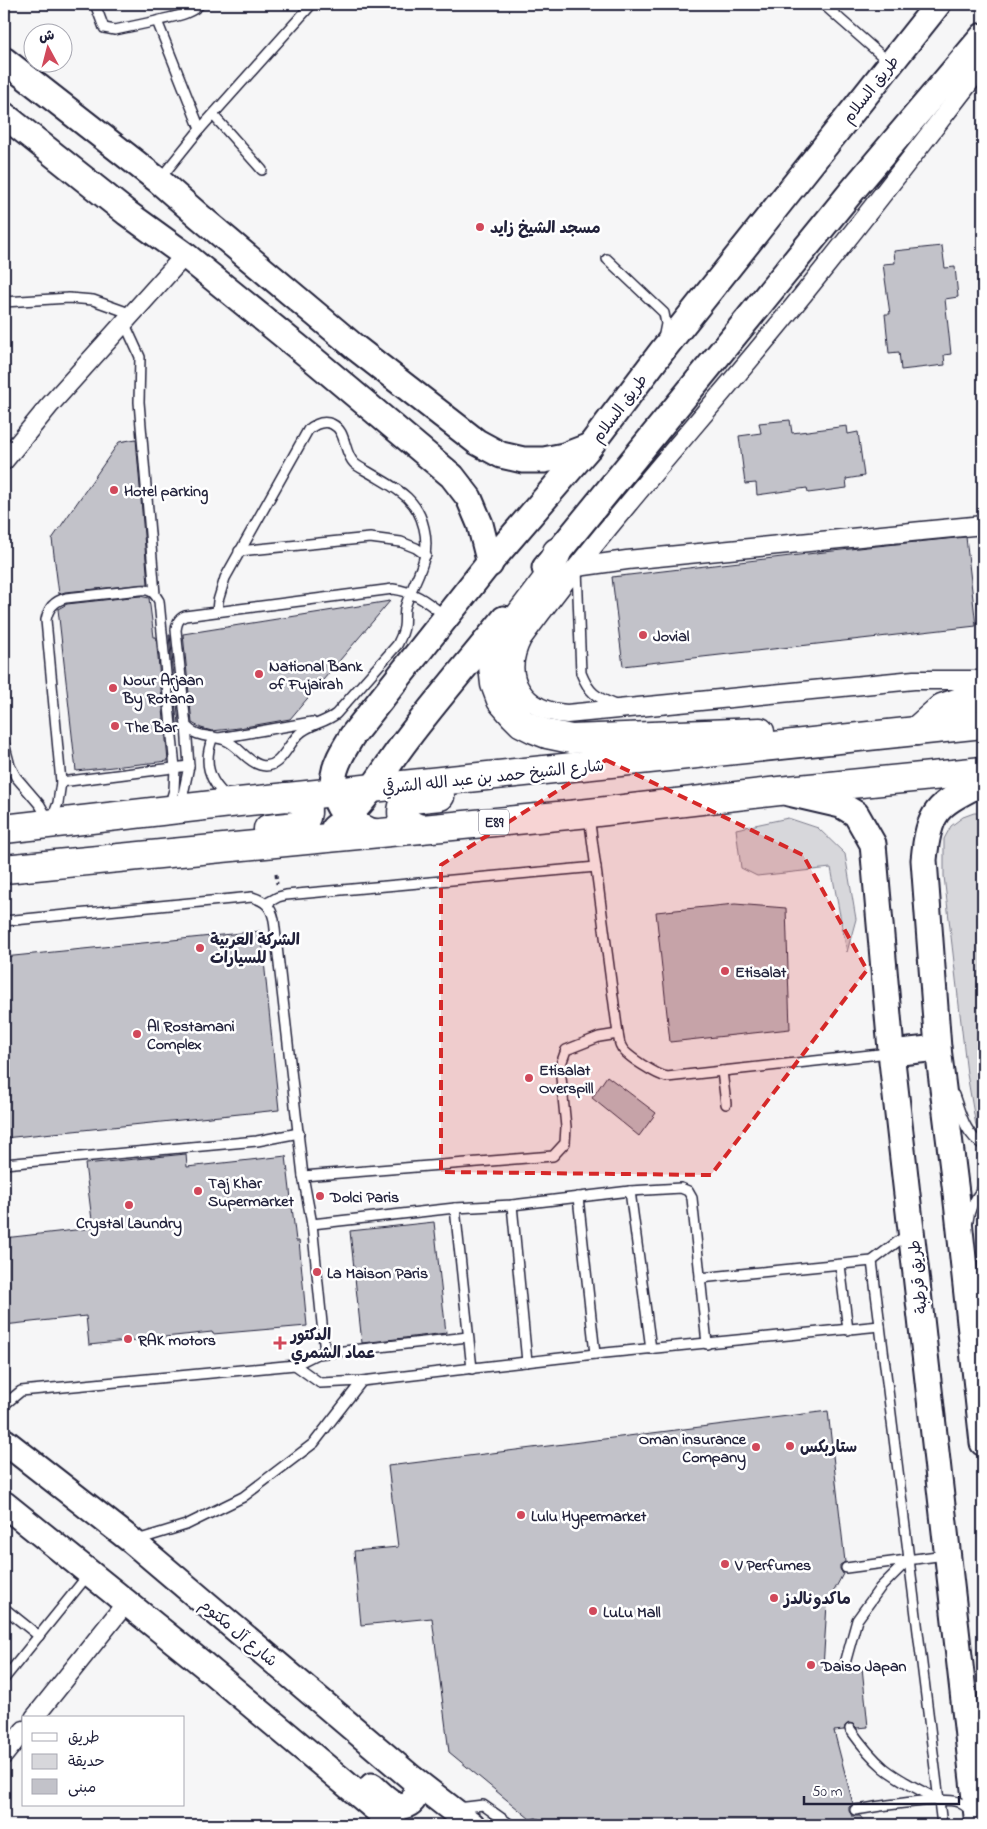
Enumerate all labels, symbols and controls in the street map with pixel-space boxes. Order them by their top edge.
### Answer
north arrow [22,22,72,72]
text: ش [38,25,56,48]
street label: طريق السلام [837,51,906,129]
place label: مسجد الشيخ زايد [490,217,600,241]
marker: مسجد الشيخ زايد [474,221,486,233]
street label: طريق السلام [587,370,654,449]
place label: Hotel parking [124,480,208,505]
marker: Hotel parking [108,484,120,496]
place label: Jovial [653,625,690,649]
marker: Jovial [637,629,649,641]
place label: National Bank of Fujairah [269,655,364,697]
marker: National Bank of Fujairah [253,668,265,680]
place label: Nour Arjaan By Rotana [122,669,203,712]
marker: Nour Arjaan By Rotana [107,682,119,694]
place label: The Bar [125,716,178,740]
marker: The Bar [109,720,121,732]
street label: شارع الشيخ حمد بن عبد الله الشرقي [381,754,605,802]
road number: E89 [479,810,509,834]
place label: الشركة العربية للسيارات [210,929,300,971]
marker: الشركة العربية للسيارات [194,942,206,954]
place label: Etisalat [735,961,787,985]
marker: Etisalat [719,965,731,977]
place label: Al Rostamani Complex [147,1015,235,1057]
marker: Al Rostamani Complex [131,1028,143,1040]
place label: Etisalat Overspill [539,1059,594,1101]
marker: Etisalat Overspill [523,1072,535,1084]
place label: Taj Khar Supermarket [208,1172,294,1214]
marker: Taj Khar Supermarket [192,1185,204,1197]
place label: Dolci Paris [329,1186,399,1210]
marker: Dolci Paris [314,1190,326,1202]
marker: Crystal Laundry [123,1199,135,1211]
place label: Crystal Laundry [76,1212,182,1237]
street label: طريق قرطبة [903,1239,935,1315]
place label: La Maison Paris [327,1262,428,1286]
marker: La Maison Paris [311,1266,323,1278]
place label: الدكتور عماد الشمري [289,1324,376,1366]
place label: RAK motors [137,1329,216,1353]
marker: RAK motors [122,1333,134,1345]
marker: الدكتور عماد الشمري [273,1336,287,1350]
place label: Oman insurance Company [639,1428,747,1471]
place label: ستاربكس [800,1436,857,1460]
marker: ستاربكس [784,1440,796,1452]
marker: Oman insurance Company [750,1441,762,1453]
place label: Lulu Hypermarket [531,1505,647,1530]
marker: Lulu Hypermarket [515,1509,527,1521]
place label: V Perfumes [734,1554,811,1578]
marker: V Perfumes [719,1558,731,1570]
place label: ماكدونالدز [782,1588,851,1612]
marker: ماكدونالدز [768,1592,780,1604]
street label: شارع آل مكتوم [194,1594,282,1673]
place label: LuLu Mall [603,1601,661,1625]
marker: LuLu Mall [587,1605,599,1617]
place label: Daiso Japan [820,1655,907,1679]
marker: Daiso Japan [805,1659,817,1671]
legend [22,1716,185,1806]
text: طريق [68,1727,100,1749]
text: حديقة [68,1751,105,1773]
scale bar [804,1774,960,1806]
text: مبنى [68,1777,96,1799]
text: 50 m [812,1781,843,1803]

